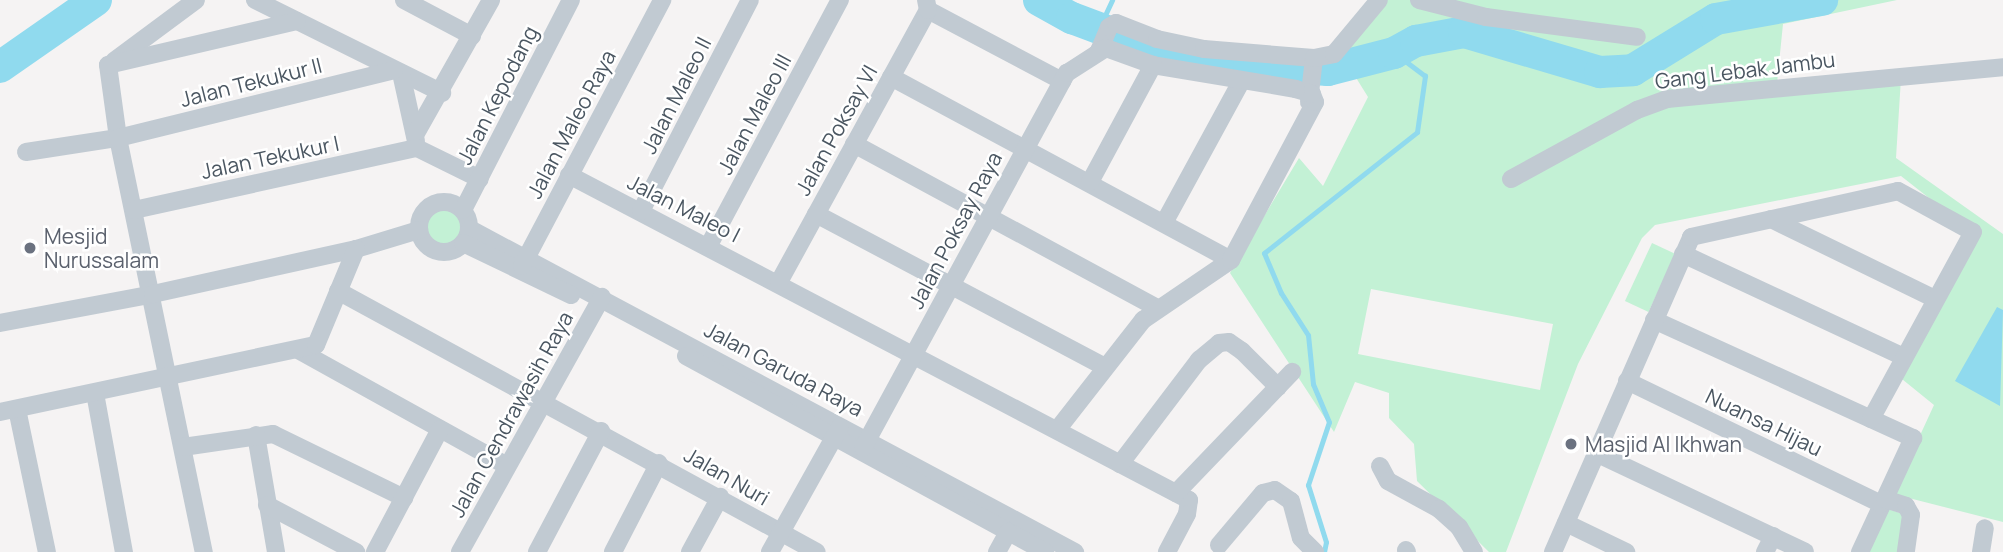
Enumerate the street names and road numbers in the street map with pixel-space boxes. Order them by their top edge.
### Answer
street label: Jalan Kepodang [451,22,543,168]
street label: Jalan Maleo II [636,32,716,158]
street label: Jalan Maleo Raya [521,46,621,202]
street label: Gang Lebak Jambu [1653,46,1837,94]
street label: Jalan Maleo III [712,50,796,178]
street label: Jalan Tekukur II [178,52,324,112]
street label: Jalan Poksay VI [790,61,882,199]
street label: Jalan Tekukur I [199,130,341,184]
street label: Jalan Poksay Raya [903,147,1007,313]
street label: Jalan Maleo I [624,169,744,247]
street label: Jalan Cendrawasih Raya [444,307,578,521]
street label: Jalan Garuda Raya [700,317,868,421]
street label: Nuansa Hijau [1702,383,1826,461]
street label: Jalan Nuri [680,442,774,510]

